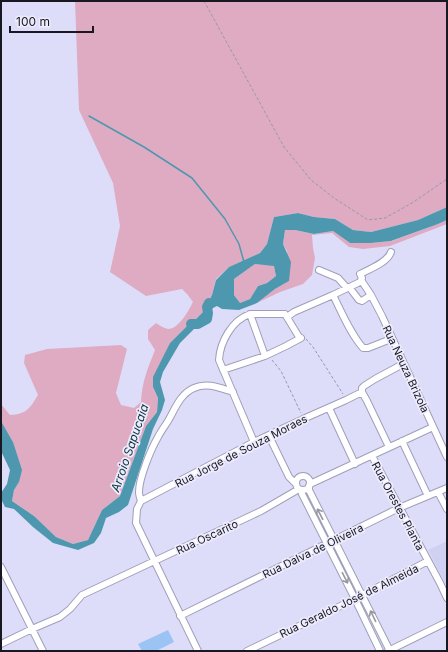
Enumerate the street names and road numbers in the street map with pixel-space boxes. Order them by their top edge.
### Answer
street label: Rua Neuza Brizola [380,323,432,415]
street label: Rua Jorge de Souza Moraes [172,411,310,491]
street label: Rua Orestes Pianta [369,459,427,553]
street label: Rua Oscarito [174,516,241,557]
street label: Rua Dalva de Oliveira [260,521,366,581]
street label: Rua Geraldo José de Almeida [277,561,421,641]

